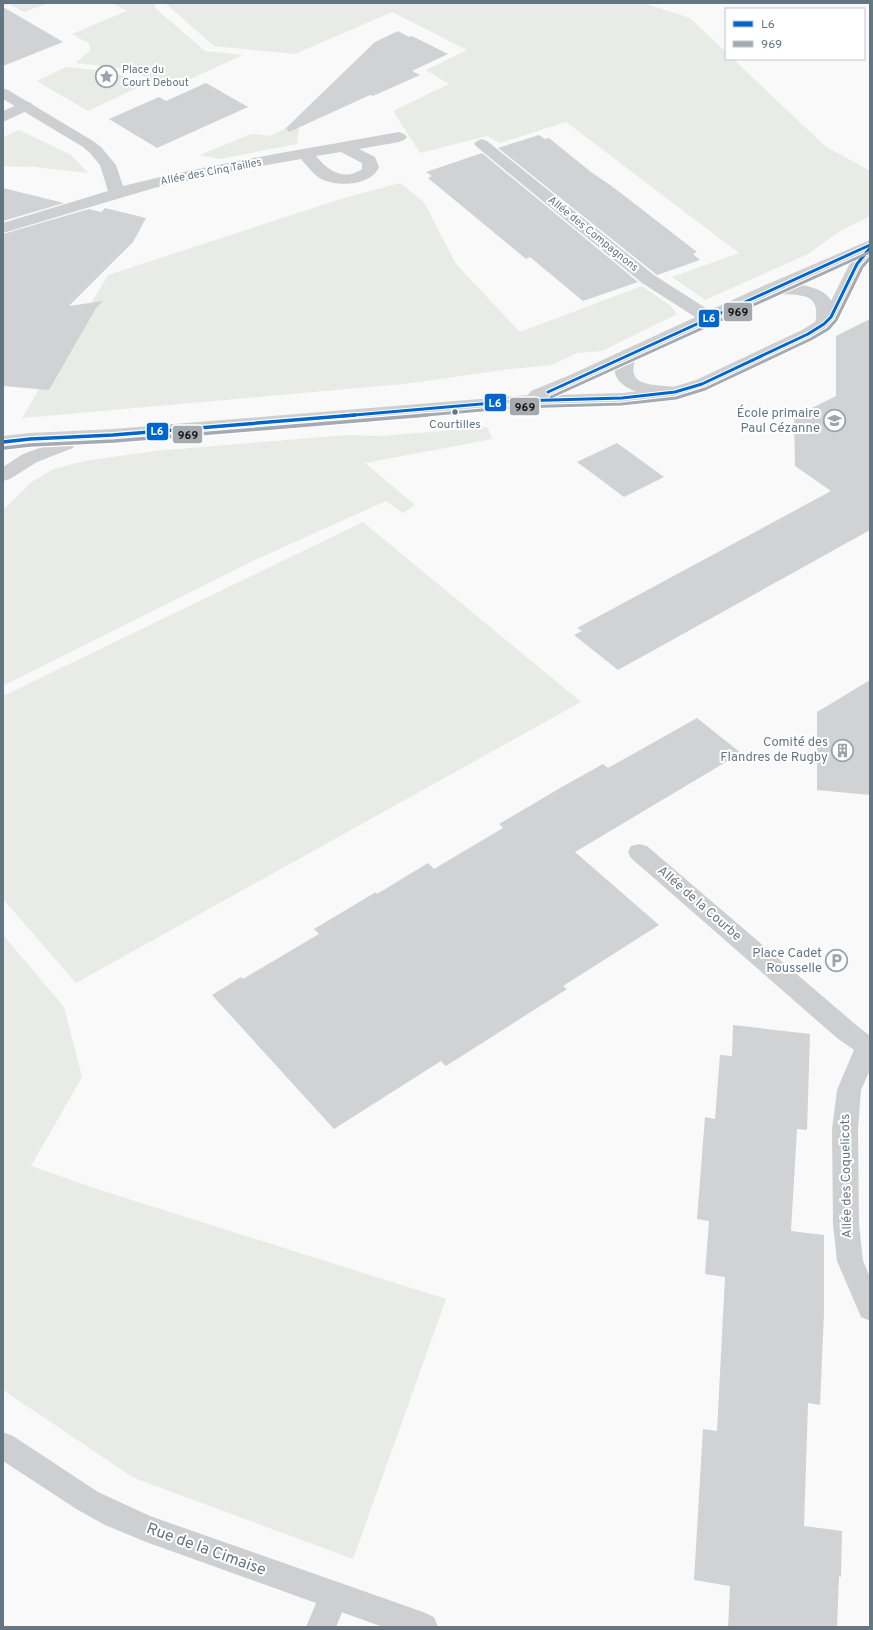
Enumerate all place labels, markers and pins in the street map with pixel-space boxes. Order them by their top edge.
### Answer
place icon: Place du Court Debout [93,63,119,89]
place label: Place du Court Debout [122,63,189,90]
place label: École primaire Paul Cézanne [737,404,820,437]
marker: Courtilles [450,407,460,417]
school or university icon: École primaire Paul Cézanne [822,408,848,434]
place label: Courtilles [429,417,481,433]
place label: Comité des Flandres de Rugby [720,735,828,766]
building icon: Comité des Flandres de Rugby [830,737,856,763]
place label: Place Cadet Rousselle [752,946,822,977]
parking icon: Place Cadet Rousselle [824,948,850,974]

